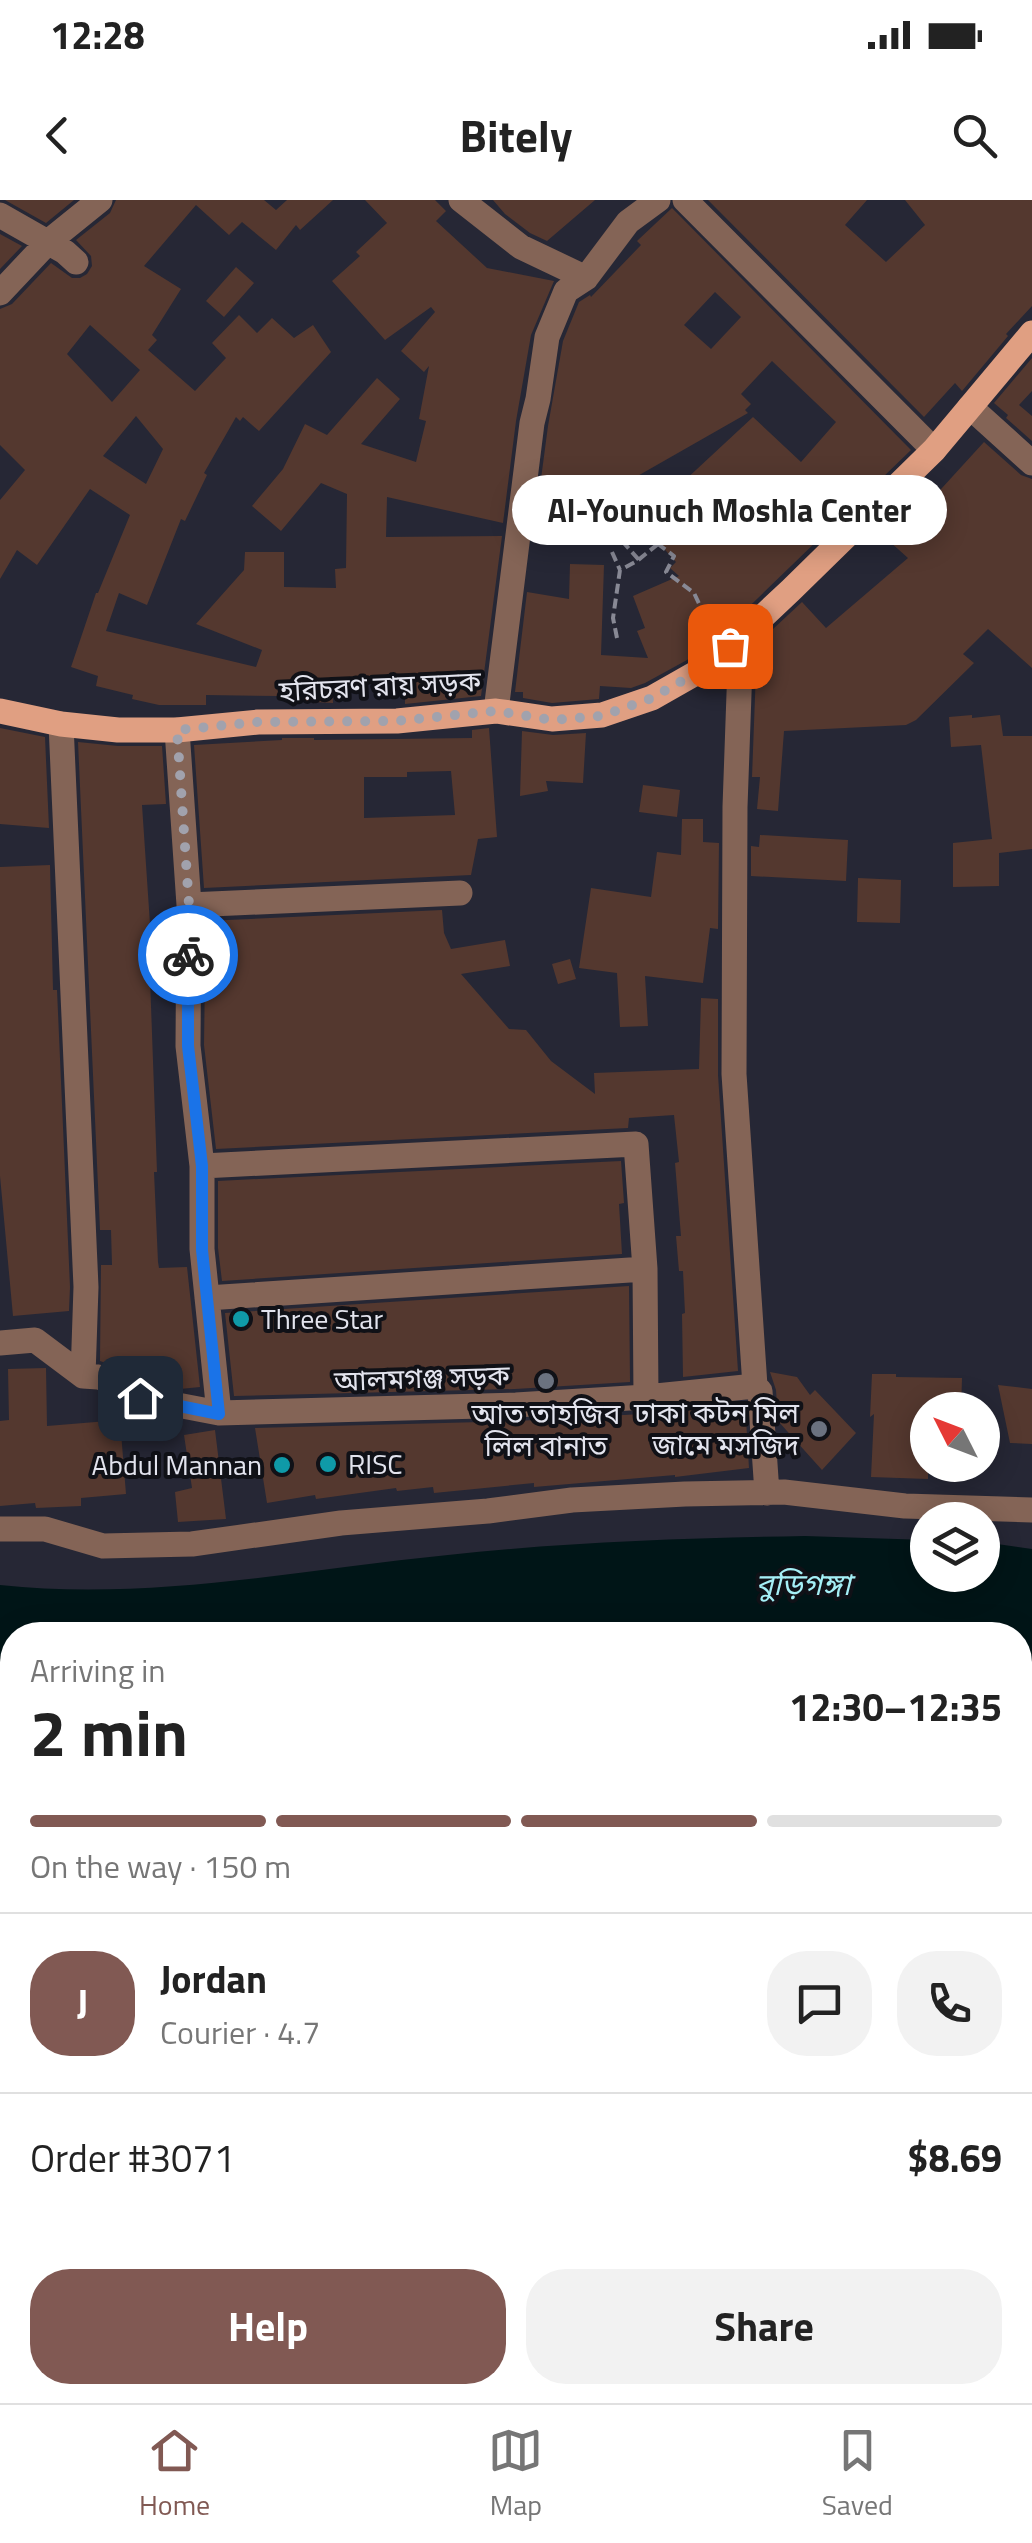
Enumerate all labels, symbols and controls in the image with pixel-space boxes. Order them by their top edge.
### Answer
text: 12:28 [50,6,145,64]
text: Bitely [460,101,573,169]
icon: back [30,108,85,163]
icon: search [947,108,1002,163]
callout: Al-Younuch Moshla Center [512,476,948,546]
text: Al-Younuch Moshla Center [548,486,911,534]
pin [688,604,773,689]
icon: bag [703,619,758,674]
street label: হরিচরণ রায় সড়ক [277,659,482,712]
courier [138,905,238,1005]
icon: bike [161,928,216,983]
place label: Three Star [261,1297,383,1340]
marker: Three Star [230,1308,252,1330]
street label: আলমগঞ্জ সড়ক [332,1353,511,1402]
pin [98,1356,183,1441]
marker: আত তাহজিব লিল বানাত [535,1370,557,1392]
icon: home [113,1371,168,1426]
place label: ঢাকা কটন মিল জামে মসজিদ [633,1391,800,1466]
place label: আত তাহজিব লিল বানাত [471,1392,621,1467]
north arrow [910,1392,1000,1482]
map controls [910,1392,1000,1592]
marker: ঢাকা কটন মিল জামে মসজিদ [808,1418,830,1440]
place label: RISC [348,1442,403,1485]
place label: Abdul Mannan [92,1443,262,1486]
marker: RISC [317,1453,339,1475]
marker: Abdul Mannan [271,1454,293,1476]
button: layers [910,1502,1000,1592]
water label: বুড়িগঙ্গা [755,1561,856,1607]
text: Arriving in [30,1646,166,1694]
text: 12:30–12:35 [789,1678,1002,1736]
text: 2 min [30,1682,188,1781]
text: On the way · 150 m [30,1842,291,1890]
text: Jordan [160,1950,267,2008]
button: chat [767,1951,872,2056]
button: phone [897,1951,1002,2056]
text: J [77,1974,88,2032]
text: Courier · 4.7 [160,2008,320,2056]
text: Order #3071 [30,2129,235,2187]
text: $8.69 [907,2129,1002,2187]
button: Help [30,2269,506,2384]
button: Share [526,2269,1002,2384]
tab: Home [139,2423,210,2526]
tab: Map [488,2423,543,2526]
tab: Saved [822,2423,893,2526]

